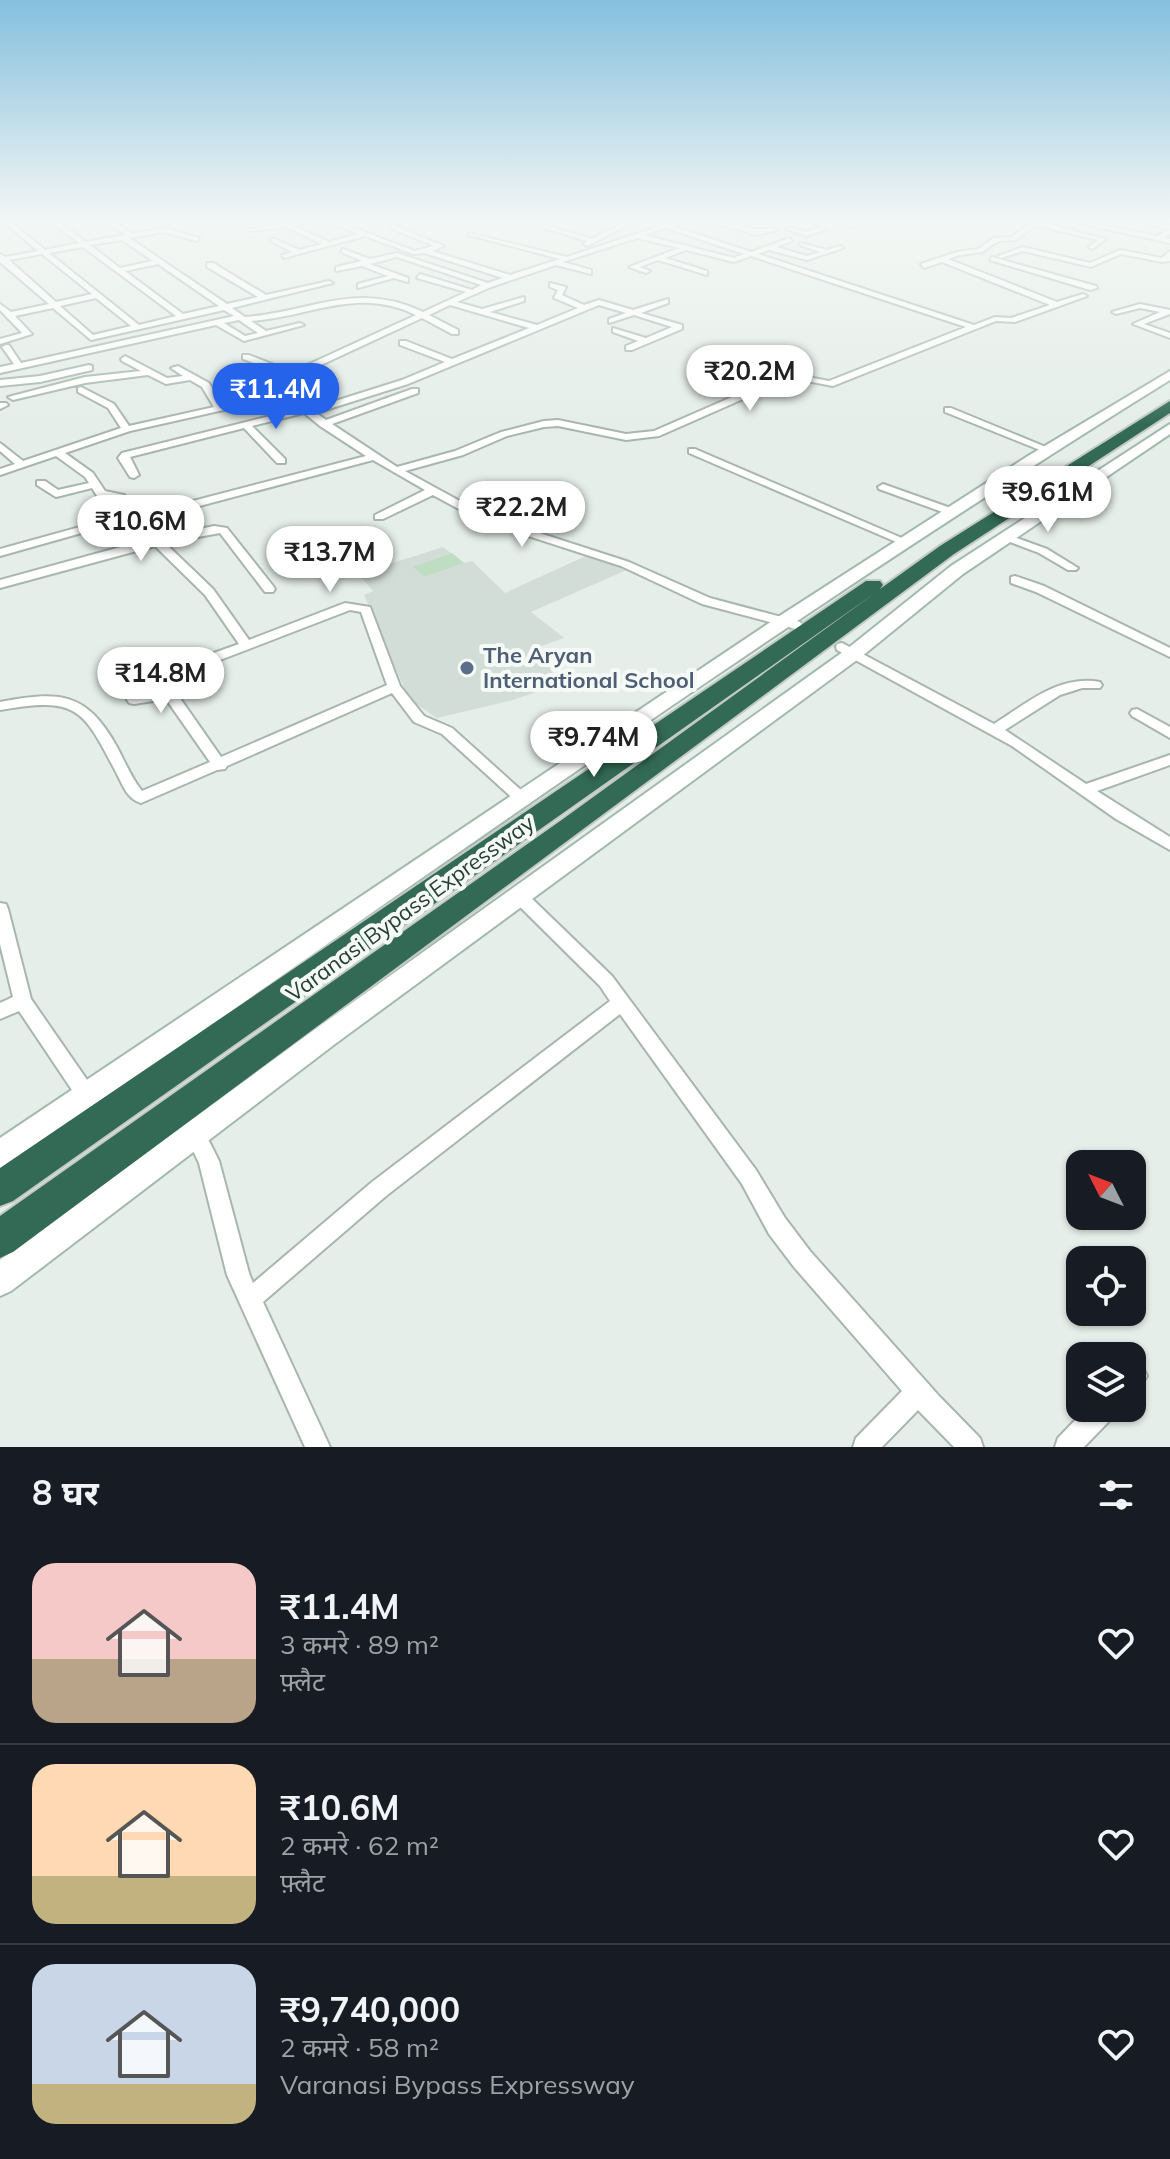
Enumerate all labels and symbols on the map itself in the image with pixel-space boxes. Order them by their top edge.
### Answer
pin: ₹20.2M [685,345,815,413]
pin: ₹11.4M [211,363,341,431]
pin: ₹9.61M [983,466,1113,534]
pin: ₹22.2M [457,481,587,549]
pin: ₹10.6M [76,495,206,563]
pin: ₹13.7M [265,526,395,594]
place label: The Aryan International School [483,641,694,694]
pin: ₹14.8M [96,647,226,715]
marker: The Aryan International School [458,659,476,677]
pin: ₹9.74M [529,711,659,779]
street label: Varanasi Bypass Expressway [280,808,540,1007]
north arrow [1066,1150,1146,1230]

